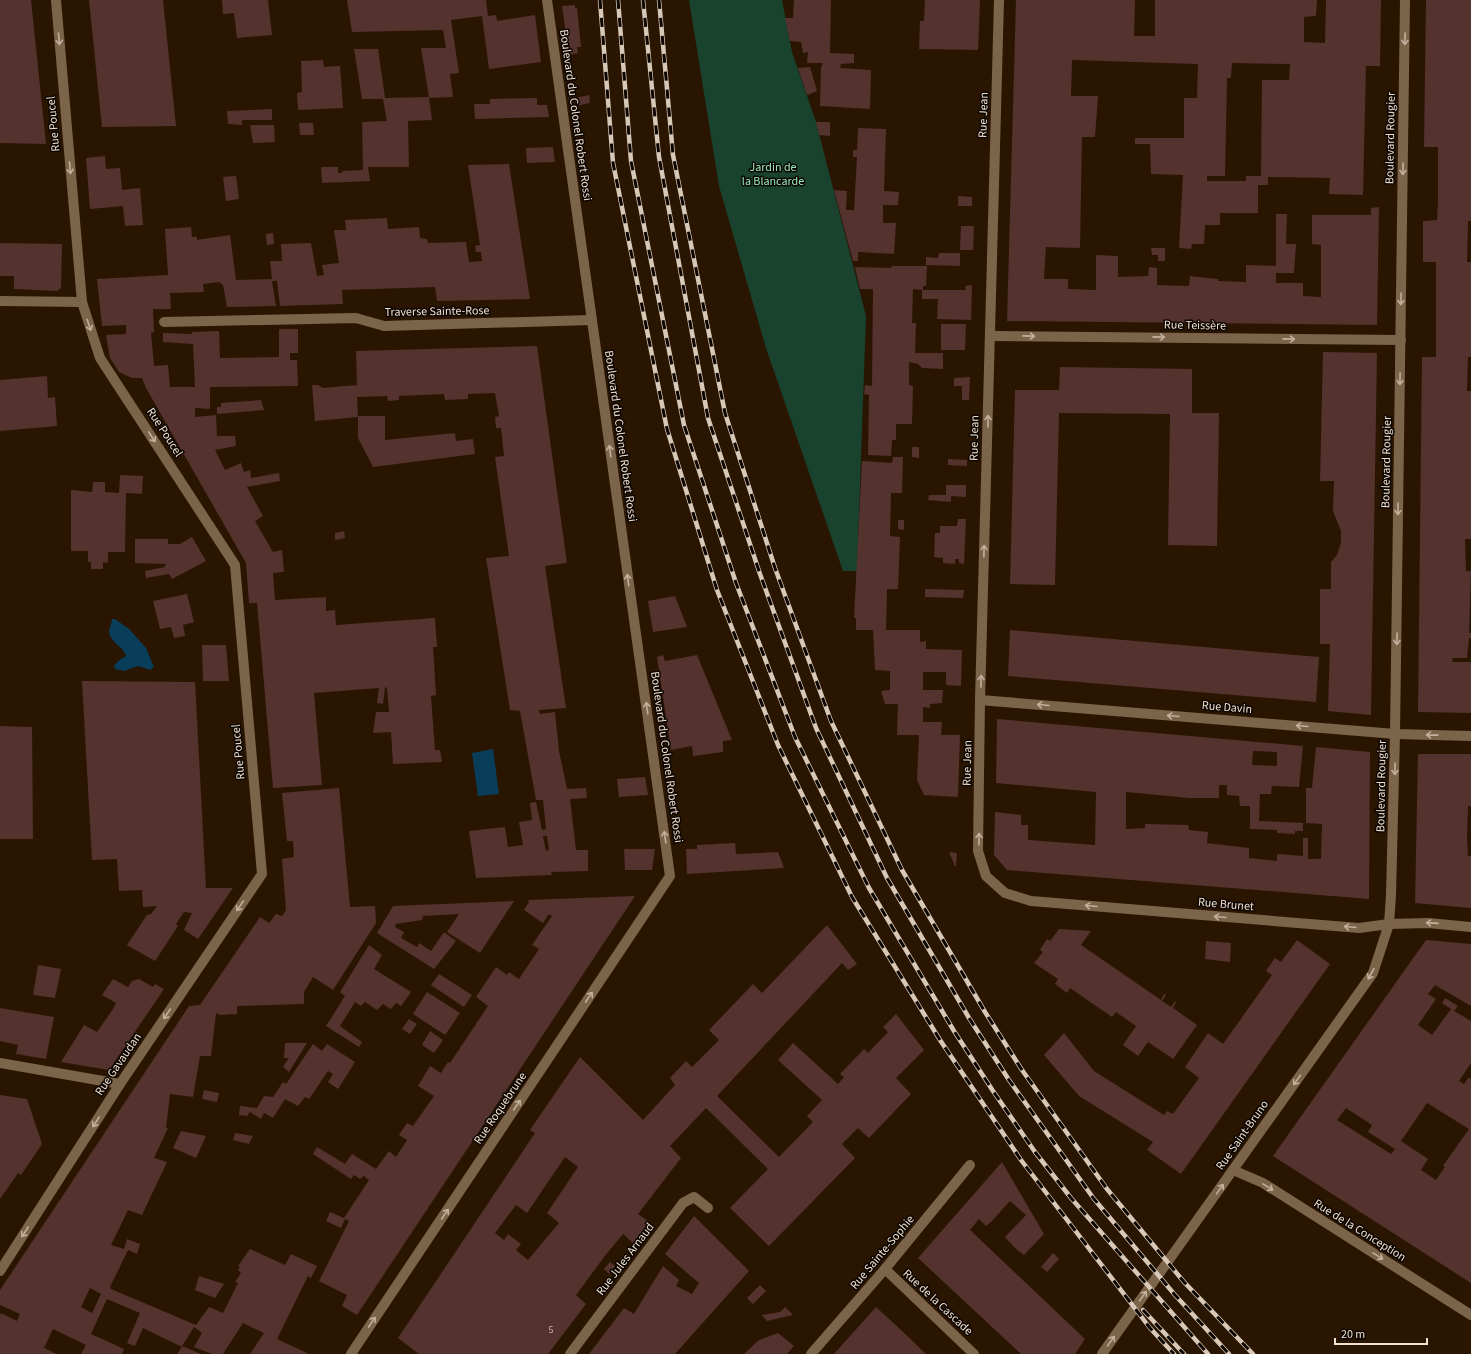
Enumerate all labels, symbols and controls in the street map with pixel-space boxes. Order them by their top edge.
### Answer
street label: Boulevard du Colonel Robert Rossi [555,28,596,202]
one-way arrow [56,32,63,45]
one-way arrow [1401,32,1409,45]
street label: Boulevard Rougier [1381,91,1400,184]
street label: Rue Jean [974,92,993,138]
street label: Rue Poucel [43,96,64,152]
park label: Jardin de la Blancarde [742,159,804,190]
one-way arrow [67,161,74,174]
one-way arrow [1399,162,1407,175]
one-way arrow [1397,292,1405,305]
street label: Traverse Sainte-Rose [385,302,490,321]
street label: Rue Teissère [1164,316,1226,335]
one-way arrow [86,318,93,331]
one-way arrow [1022,332,1035,340]
one-way arrow [1152,333,1165,341]
one-way arrow [1282,335,1295,343]
street label: Boulevard du Colonel Robert Rossi [600,349,641,523]
one-way arrow [1396,372,1404,385]
street label: Rue Poucel [142,404,187,460]
street label: Rue Jean [966,415,983,461]
one-way arrow [984,415,991,428]
street label: Boulevard Rougier [1377,415,1396,508]
one-way arrow [149,431,157,443]
one-way arrow [606,445,614,458]
one-way arrow [1395,502,1402,515]
one-way arrow [980,545,988,558]
one-way arrow [624,574,632,587]
one-way arrow [1393,632,1401,645]
street label: Boulevard du Colonel Robert Rossi [646,670,687,844]
one-way arrow [977,675,985,688]
street label: Rue Davin [1201,697,1253,718]
one-way arrow [643,702,651,715]
one-way arrow [1037,702,1050,709]
one-way arrow [1167,712,1180,719]
one-way arrow [1296,723,1309,730]
street label: Rue Poucel [228,724,249,780]
one-way arrow [1426,731,1439,739]
street label: Boulevard Rougier [1372,739,1391,832]
street label: Rue Jean [959,740,976,786]
one-way arrow [1391,762,1398,775]
one-way arrow [661,831,669,844]
one-way arrow [975,833,982,846]
street label: Rue Brunet [1197,894,1255,915]
one-way arrow [236,900,244,911]
one-way arrow [1085,903,1098,910]
one-way arrow [1214,913,1227,920]
one-way arrow [1426,920,1439,927]
one-way arrow [1344,924,1357,931]
one-way arrow [1367,968,1374,980]
one-way arrow [585,992,593,1003]
one-way arrow [163,1008,171,1020]
street label: Rue Gavaudan [91,1030,146,1099]
street label: Rue Roquebrune [470,1069,531,1148]
one-way arrow [1292,1075,1301,1086]
street label: Rue Saint-Bruno [1212,1097,1273,1174]
one-way arrow [513,1100,521,1111]
one-way arrow [91,1116,99,1128]
one-way arrow [1216,1183,1224,1194]
one-way arrow [1262,1183,1273,1191]
street label: Rue de la Conception [1310,1195,1409,1266]
one-way arrow [440,1208,449,1219]
street label: Rue Sainte-Sophie [846,1212,919,1293]
street label: Rue Jules Arnaud [592,1219,658,1299]
one-way arrow [21,1226,29,1237]
one-way arrow [1372,1253,1384,1261]
street label: Rue de la Cascade [899,1265,976,1339]
one-way arrow [1139,1290,1147,1301]
one-way arrow [368,1316,376,1327]
scale bar [1335,1320,1427,1346]
house number: 5 [549,1323,554,1337]
text: 20 m [1341,1326,1365,1343]
one-way arrow [1107,1335,1115,1346]

